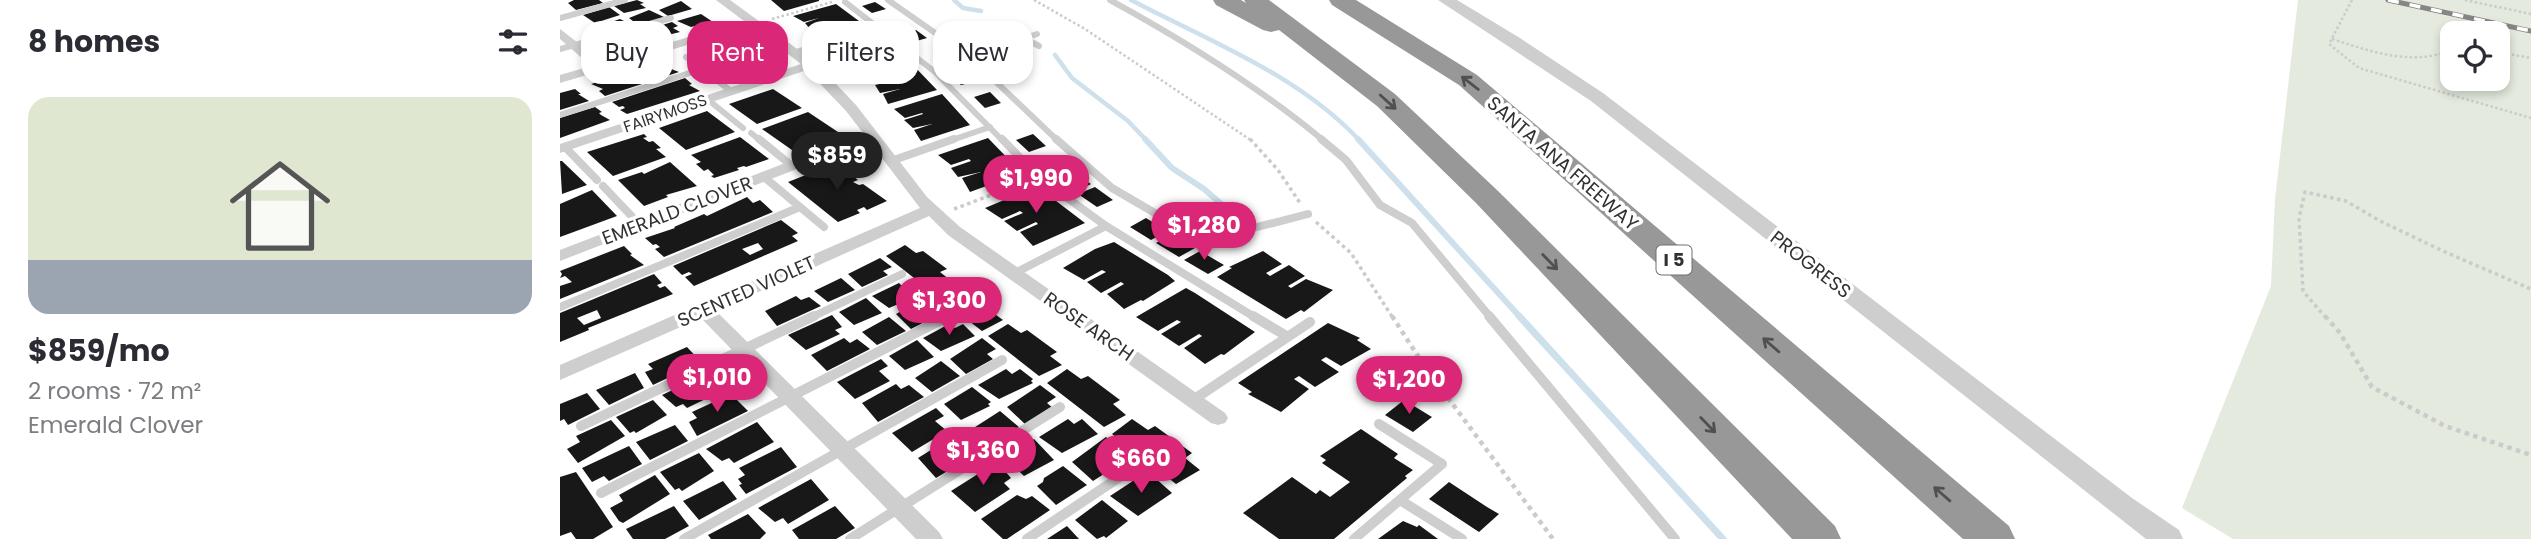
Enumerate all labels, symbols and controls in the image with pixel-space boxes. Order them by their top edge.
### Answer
text: 8 homes [28,20,160,63]
chip: Buy [581,21,673,84]
chip: Rent [687,21,788,84]
chip: Filters [802,21,919,84]
chip: New [933,21,1033,84]
map controls [2440,21,2510,91]
button: locate [2440,21,2510,91]
icon: filters [494,23,532,61]
one-way arrow [1461,75,1479,90]
street label: FAIRYMOSS [620,88,710,139]
street label: SANTA ANA FREEWAY [1481,90,1644,237]
one-way arrow [1379,94,1396,111]
pin: $859 [796,132,878,192]
text: $859 [807,139,867,171]
icon: home [217,143,343,269]
pin: $1,990 [979,156,1093,215]
text: $1,990 [999,162,1073,194]
street label: EMERALD CLOVER [598,169,756,252]
pin: $1,280 [1147,202,1261,262]
text: $1,280 [1167,209,1241,241]
street label: PROGRESS [1765,224,1857,305]
road number: I 5 [1656,246,1692,274]
street label: SCENTED VIOLET [673,249,819,334]
one-way arrow [1541,253,1558,270]
pin: $1,300 [892,278,1006,337]
text: $1,300 [912,284,986,316]
street label: ROSE ARCH [1038,285,1139,367]
text: $859/mo [28,329,170,372]
one-way arrow [1762,337,1780,353]
pin: $1,010 [660,354,774,414]
pin: $1,200 [1352,356,1466,416]
text: $1,010 [682,361,752,393]
text: $1,200 [1372,363,1446,395]
text: 2 rooms · 72 m² [28,375,201,407]
text: Emerald Clover [28,409,203,441]
one-way arrow [1700,416,1717,433]
pin: $1,360 [926,428,1040,487]
text: $1,360 [946,434,1020,466]
pin: $660 [1100,435,1182,495]
text: $660 [1111,442,1171,474]
one-way arrow [1933,486,1951,502]

